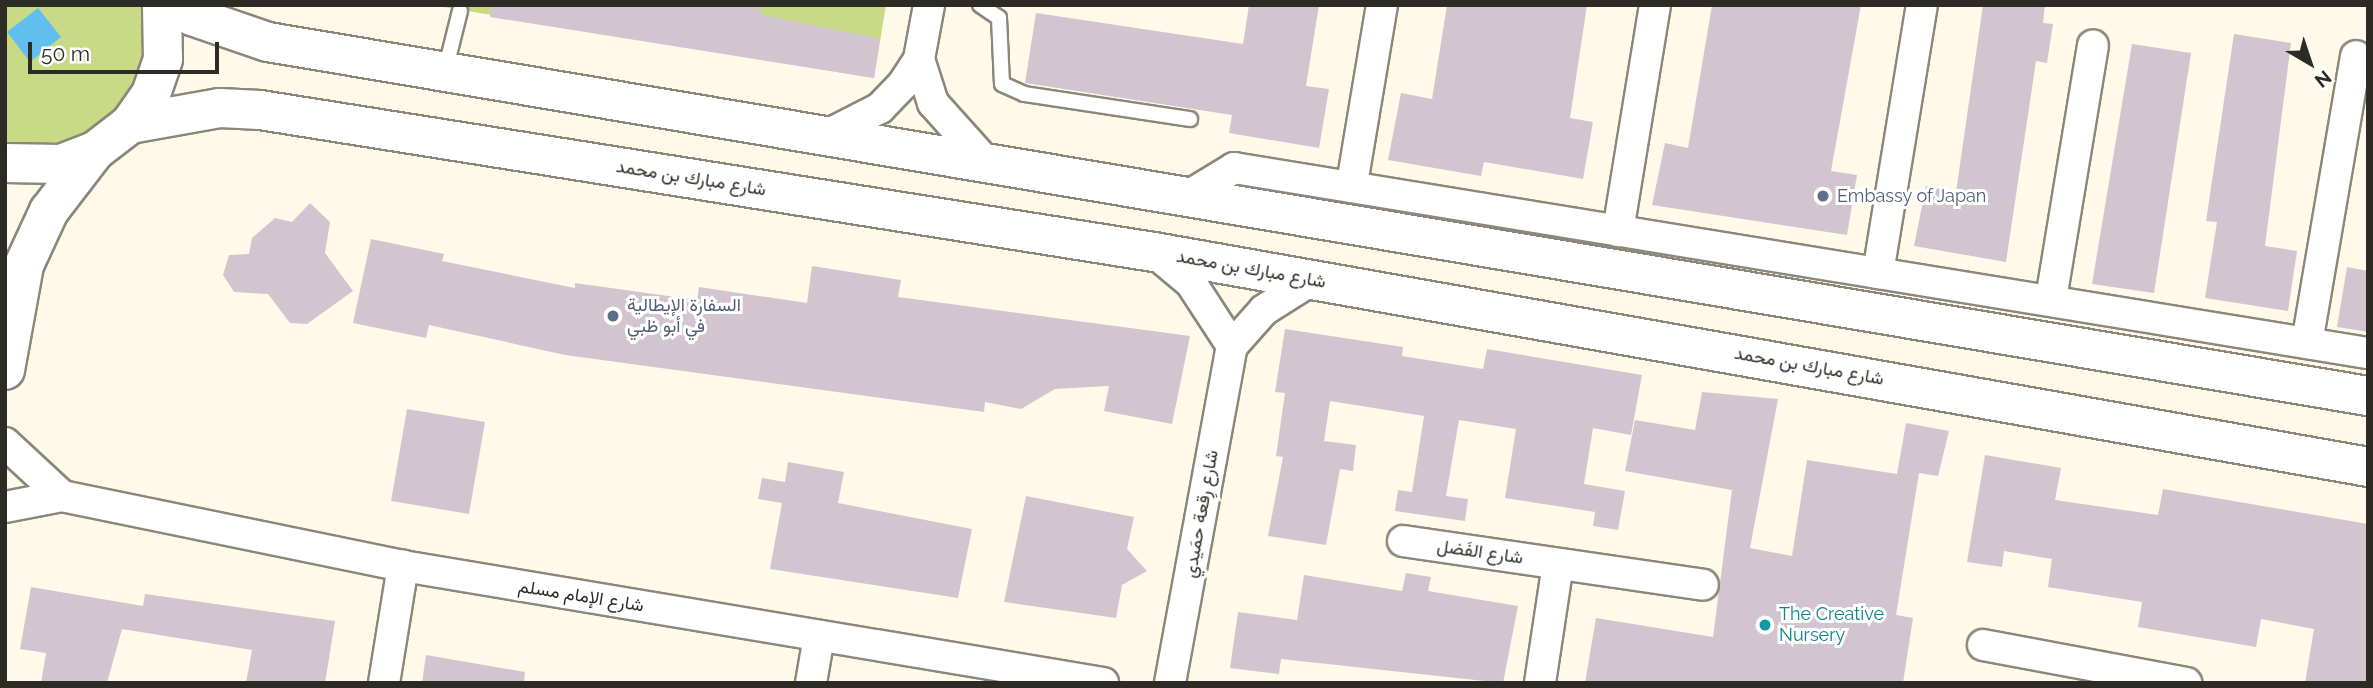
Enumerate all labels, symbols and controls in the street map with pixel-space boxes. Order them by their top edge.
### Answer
scale bar [32,28,222,72]
north arrow [2275,28,2345,98]
text: 50 m [41,41,90,66]
text: N [2311,66,2336,92]
street label: شارع مبارك بن محمد [615,155,767,201]
place label: Embassy of Japan [1837,185,1988,207]
marker: Embassy of Japan [1815,188,1831,204]
street label: شارع مبارك بن محمد [1175,245,1327,293]
place label: السفارة الإيطالية في أبو ظبي [627,295,741,338]
marker: السفارة الإيطالية في أبو ظبي [605,308,621,324]
street label: شارع مبارك بن محمد [1733,342,1885,390]
street label: شارع رِقعة حمَيدي [1179,448,1223,580]
street label: شارع الفَضل [1436,535,1524,569]
street label: شارع الإمام مسلم [517,575,645,617]
place label: The Creative Nursery [1779,604,1884,646]
marker: The Creative Nursery [1757,617,1773,633]

